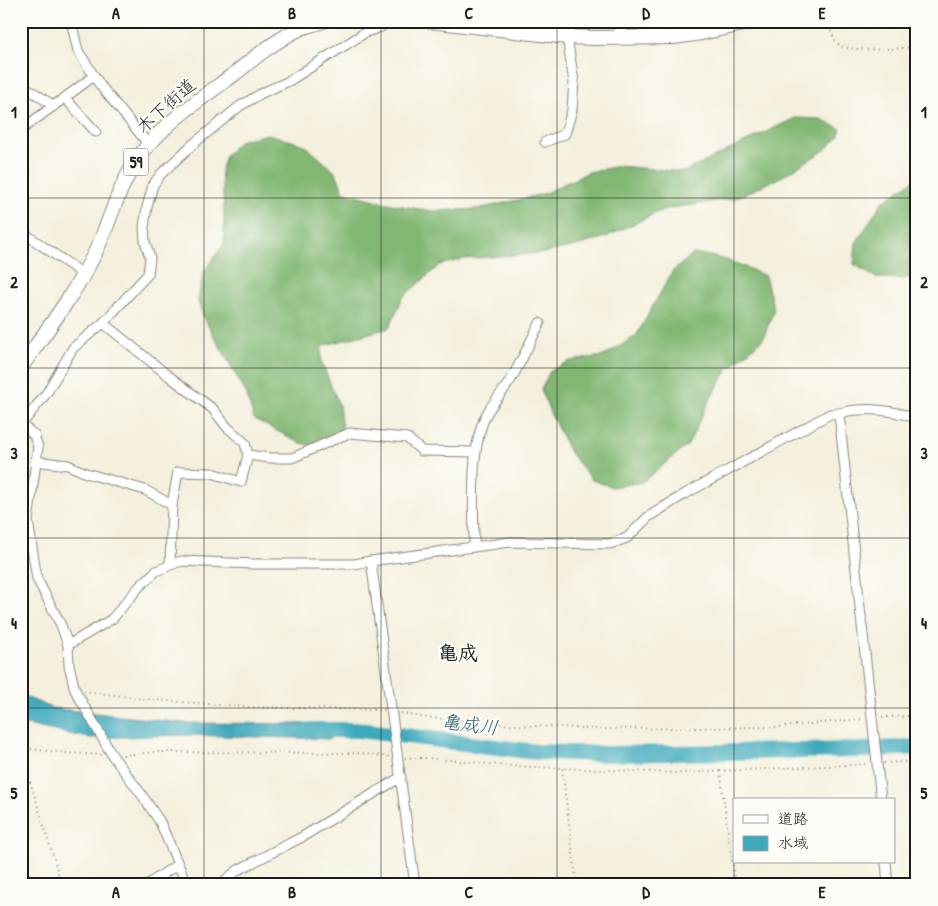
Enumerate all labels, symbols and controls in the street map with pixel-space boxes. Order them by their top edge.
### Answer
text: A [112,2,120,24]
text: B [288,2,296,24]
text: C [465,2,474,24]
text: D [642,2,650,24]
text: E [818,2,826,24]
street label: 木下街道 [131,72,201,139]
text: 1 [11,101,17,123]
text: 1 [921,101,927,123]
road number: 59 [124,148,148,176]
text: 2 [10,271,18,293]
text: 2 [920,271,928,293]
text: 3 [10,442,18,464]
text: 3 [920,442,928,464]
text: 4 [11,612,17,634]
text: 4 [921,612,927,634]
district label: 亀成 [438,639,478,666]
water label: 亀成川 [440,708,500,740]
text: 5 [11,782,18,804]
text: 5 [921,782,928,804]
legend [733,798,896,864]
text: 道路 [778,808,808,829]
text: 水域 [778,832,808,853]
text: A [112,881,120,903]
text: B [288,881,296,903]
text: C [465,881,474,903]
text: D [642,881,650,903]
text: E [818,881,826,903]

